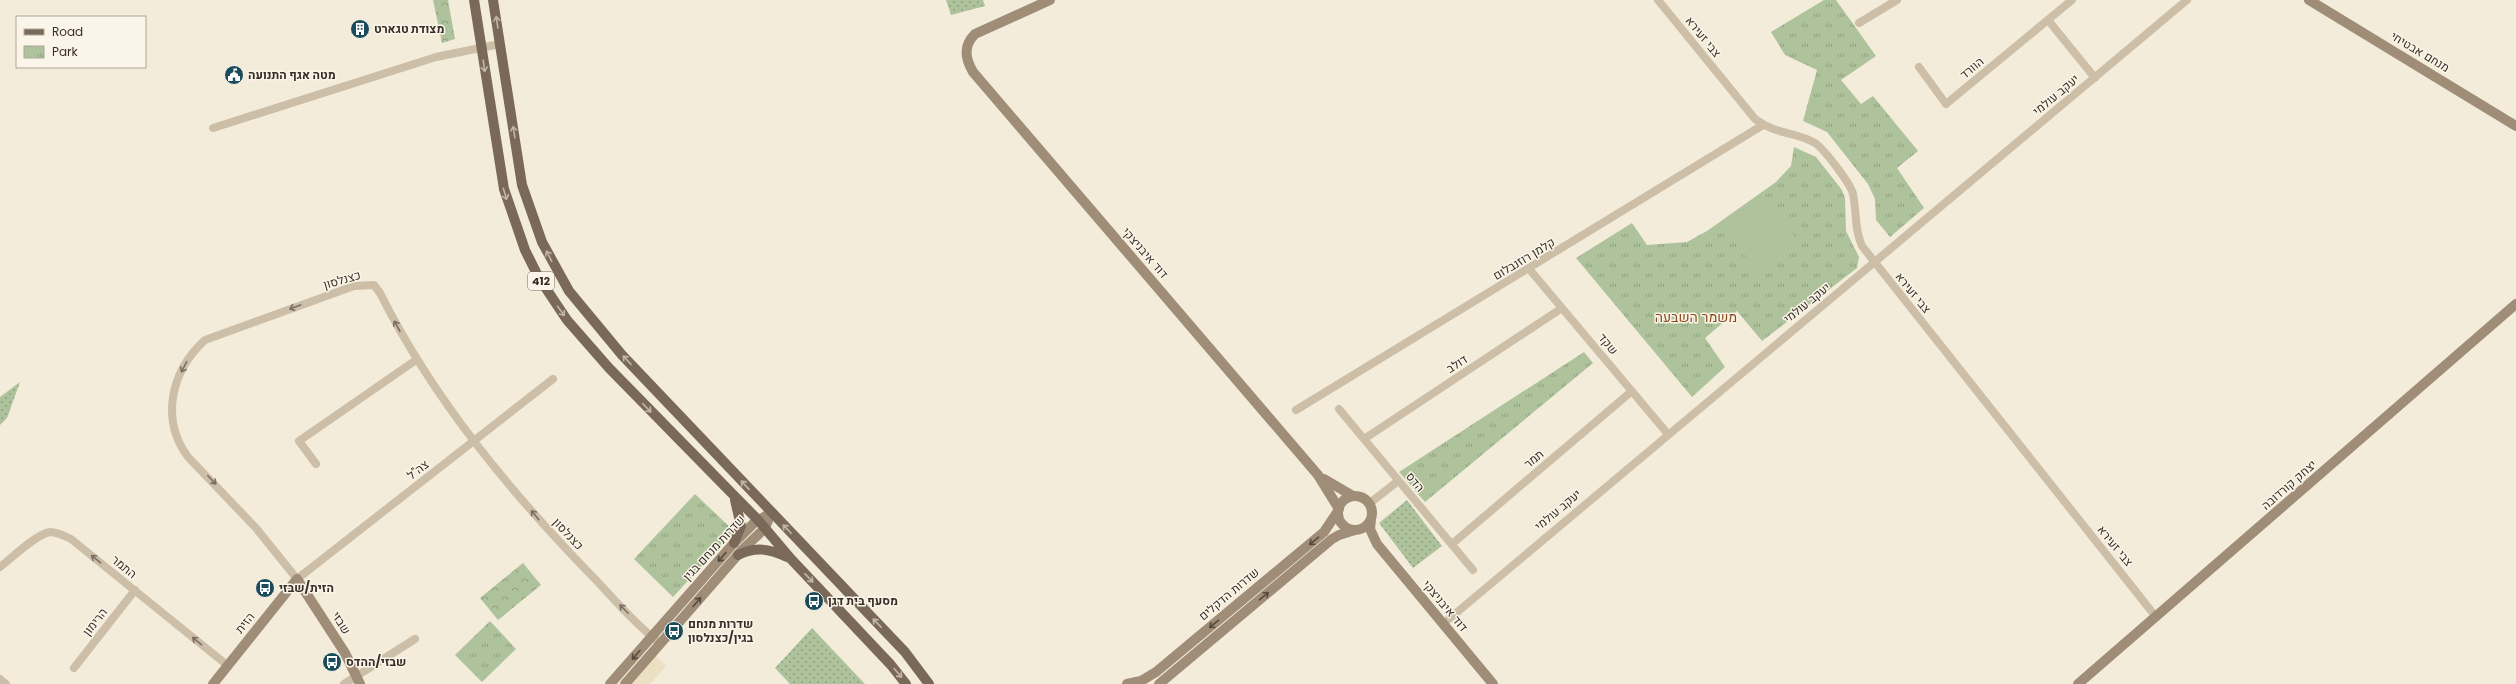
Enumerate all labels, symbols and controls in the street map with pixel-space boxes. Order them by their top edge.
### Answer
street label: צבי זעירא [1682,13,1725,61]
legend [16,16,146,68]
one-way arrow [493,16,501,29]
building icon: מצודת טגארט [349,18,371,40]
place label: מצודת טגארט [374,20,444,37]
text: Road [52,23,83,40]
street label: מנחם אבטיחי [2388,27,2453,76]
text: Park [52,43,79,60]
street label: הוורד [1956,53,1987,83]
one-way arrow [480,59,488,72]
public building icon: מטה אגף התנועה [223,64,245,86]
place label: מטה אגף התנועה [248,66,336,83]
street label: יעקב עולמי [2029,70,2082,119]
one-way arrow [509,126,517,139]
one-way arrow [502,188,509,201]
street label: דוד איבניצקי [1118,224,1172,282]
street label: קלמן רוזנבלום [1490,233,1558,284]
one-way arrow [545,251,552,263]
street label: כצנלסון [321,266,363,293]
street label: צבי זעירא [1892,269,1935,317]
road number: 412 [528,272,554,290]
street label: יעקב עולמי [1780,279,1834,327]
one-way arrow [289,304,301,312]
one-way arrow [557,305,565,316]
district label: משמר השבעה [1655,307,1737,327]
one-way arrow [393,320,401,332]
street label: שקד [1594,329,1622,358]
street label: דולב [1443,350,1471,377]
one-way arrow [622,355,632,365]
one-way arrow [180,360,187,372]
one-way arrow [643,403,652,413]
street label: תמר [1520,445,1547,472]
street label: צה"ל [403,455,432,483]
street label: יצחק קורדובה [2257,456,2320,513]
street label: הדס [1402,468,1429,495]
one-way arrow [207,475,216,485]
one-way arrow [740,480,750,490]
street label: יעקב עולמי [1531,485,1584,534]
one-way arrow [531,509,540,520]
street label: שדרות מנחם בגין [679,511,749,584]
street label: כצנלסון [549,514,588,553]
street label: צבי זעירא [2094,522,2137,570]
one-way arrow [782,524,791,534]
one-way arrow [1308,536,1319,545]
street label: התמר [108,551,141,582]
one-way arrow [717,552,726,562]
one-way arrow [90,555,101,564]
street label: שדרות הדקלים [1195,563,1263,624]
one-way arrow [804,573,813,583]
street label: דוד איבניצקי [1419,576,1472,635]
bus stop icon: הזית/שבזי [254,577,276,599]
place label: הזית/שבזי [279,579,334,596]
bus stop icon: מסעף בית דגן [803,590,825,612]
place label: מסעף בית דגן [828,592,898,609]
one-way arrow [1258,592,1269,601]
one-way arrow [692,597,701,607]
street label: הרימון [78,604,111,639]
one-way arrow [619,604,629,614]
street label: שבזי [328,608,355,637]
street label: הזית [231,609,258,637]
place label: שדרות מנחם בגין/כצנלסון [688,615,754,646]
one-way arrow [873,618,882,628]
one-way arrow [1208,619,1219,628]
bus stop icon: שדרות מנחם בגין/כצנלסון [663,620,685,642]
one-way arrow [192,637,203,645]
one-way arrow [631,650,640,660]
bus stop icon: שבזי/ההדס [321,651,343,673]
place label: שבזי/ההדס [346,653,406,670]
one-way arrow [893,667,902,678]

